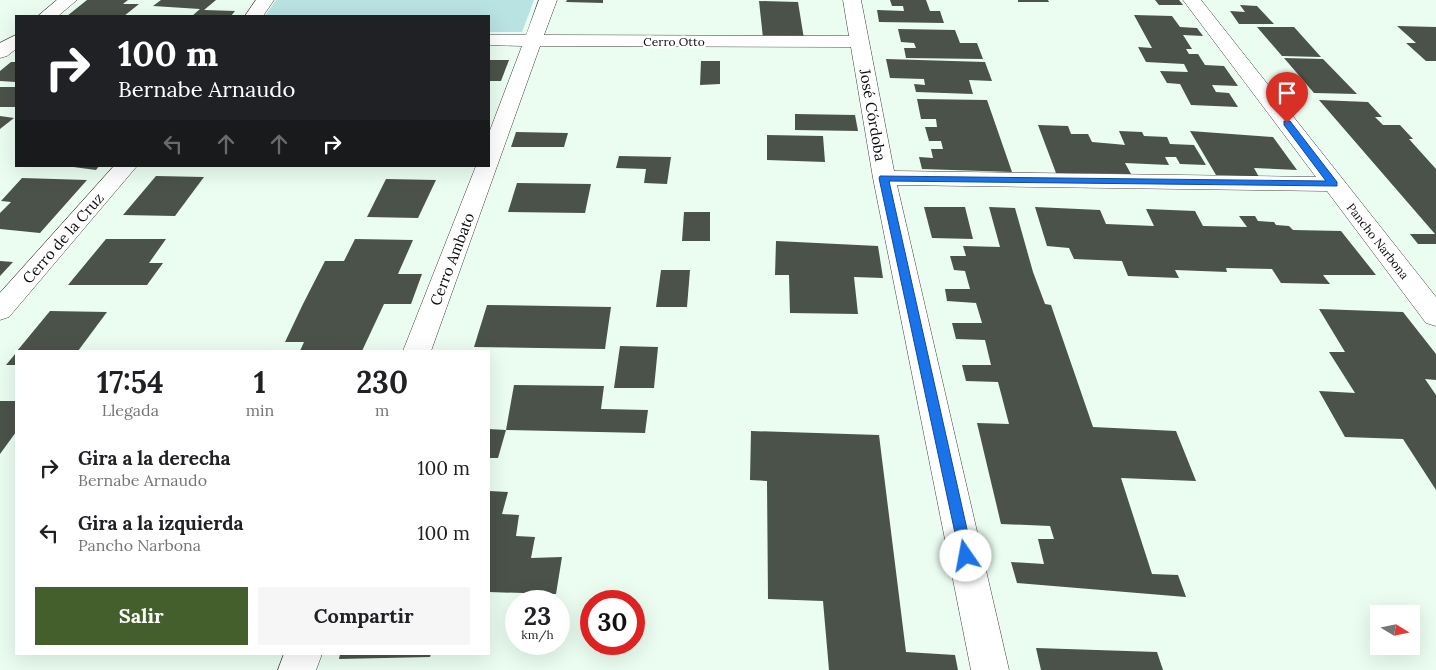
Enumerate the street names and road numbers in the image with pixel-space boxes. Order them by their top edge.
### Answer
street label: Cerro Otto [643,34,705,49]
street label: José Córdoba [855,66,890,163]
street label: Cerro de la Cruz [18,189,108,287]
street label: Pancho Narbona [1344,200,1412,282]
street label: Cerro Ambato [426,210,479,308]

